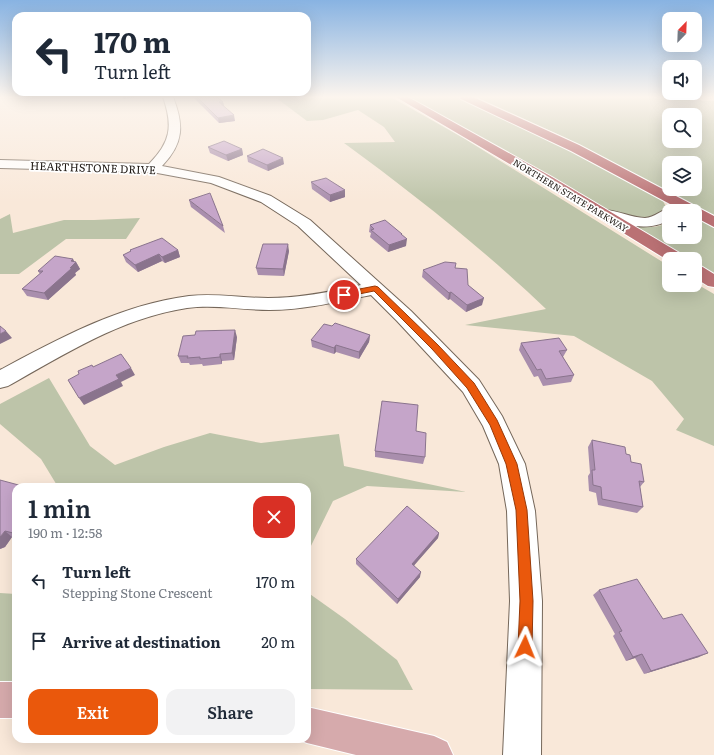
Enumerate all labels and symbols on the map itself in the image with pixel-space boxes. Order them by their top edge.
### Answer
north arrow [662,12,702,52]
street label: NORTHERN STATE PARKWAY [511,155,632,235]
street label: HEARTHSTONE DRIVE [30,157,156,177]
pin [327,278,361,312]
position arrow [504,626,546,668]

